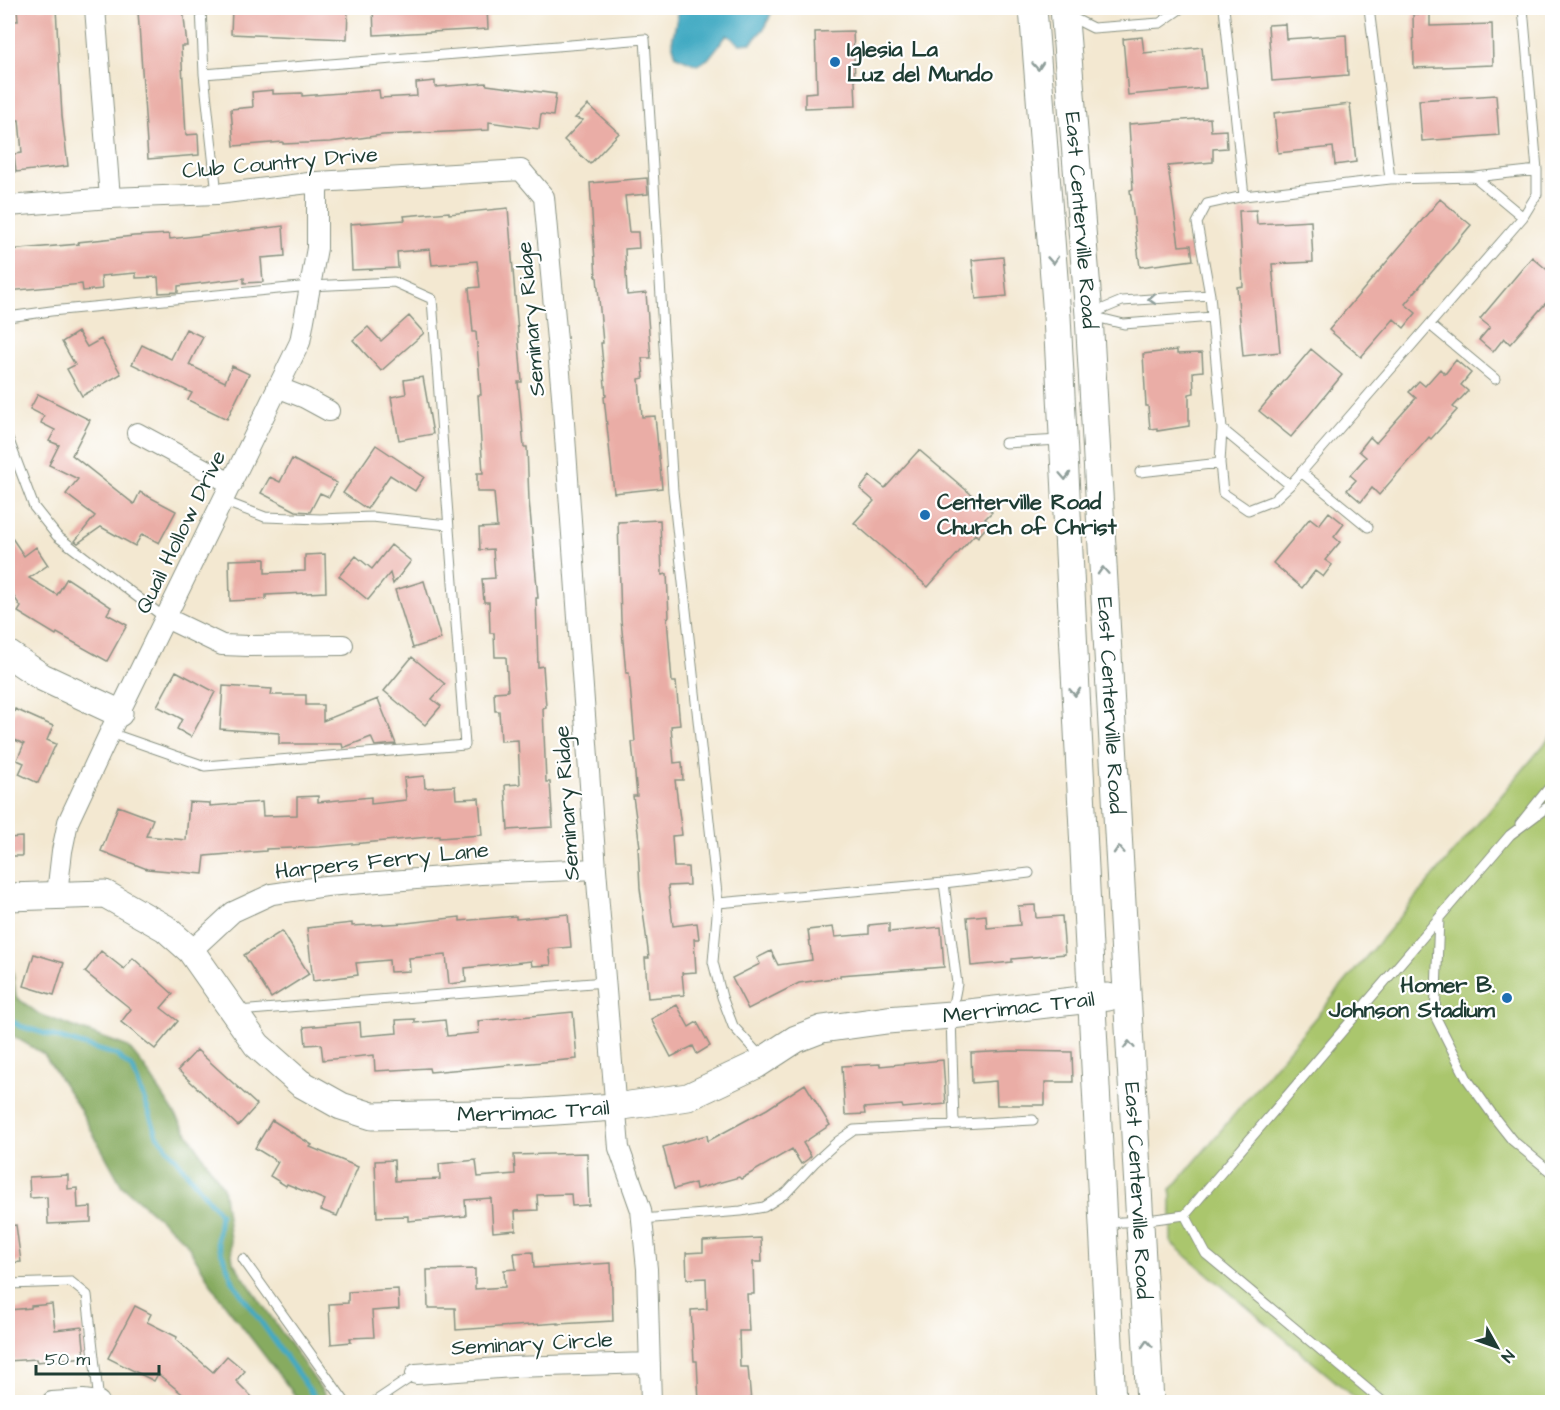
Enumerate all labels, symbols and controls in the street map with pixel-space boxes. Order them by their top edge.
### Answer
place label: Iglesia La Luz del Mundo [847,34,993,90]
marker: Iglesia La Luz del Mundo [828,55,842,69]
one-way arrow [1031,61,1044,70]
street label: East Centerville Road [1057,111,1105,330]
street label: Club Country Drive [181,139,379,188]
street label: Seminary Ridge [509,240,554,398]
one-way arrow [1046,256,1059,265]
one-way arrow [1147,292,1156,305]
street label: Quail Hollow Drive [128,445,234,619]
one-way arrow [1059,471,1072,480]
place label: Centerville Road Church of Christ [937,487,1118,543]
marker: Centerville Road Church of Christ [918,508,932,522]
one-way arrow [1097,567,1110,576]
street label: East Centerville Road [1089,596,1132,815]
one-way arrow [1069,687,1082,696]
street label: Seminary Ridge [546,724,589,882]
street label: Harpers Ferry Lane [274,834,490,889]
one-way arrow [1112,845,1125,854]
place label: Homer B. Johnson Stadium [1328,970,1496,1026]
street label: Merrimac Trail [941,983,1096,1031]
marker: Homer B. Johnson Stadium [1500,991,1514,1005]
one-way arrow [1123,1040,1136,1049]
street label: East Centerville Road [1117,1081,1160,1300]
street label: Merrimac Trail [457,1092,611,1130]
north arrow [1467,1317,1527,1377]
street label: Seminary Circle [450,1324,614,1365]
scale bar [36,1338,159,1376]
one-way arrow [1140,1340,1153,1349]
text: N [1496,1345,1519,1367]
text: 50 m [45,1347,90,1372]

